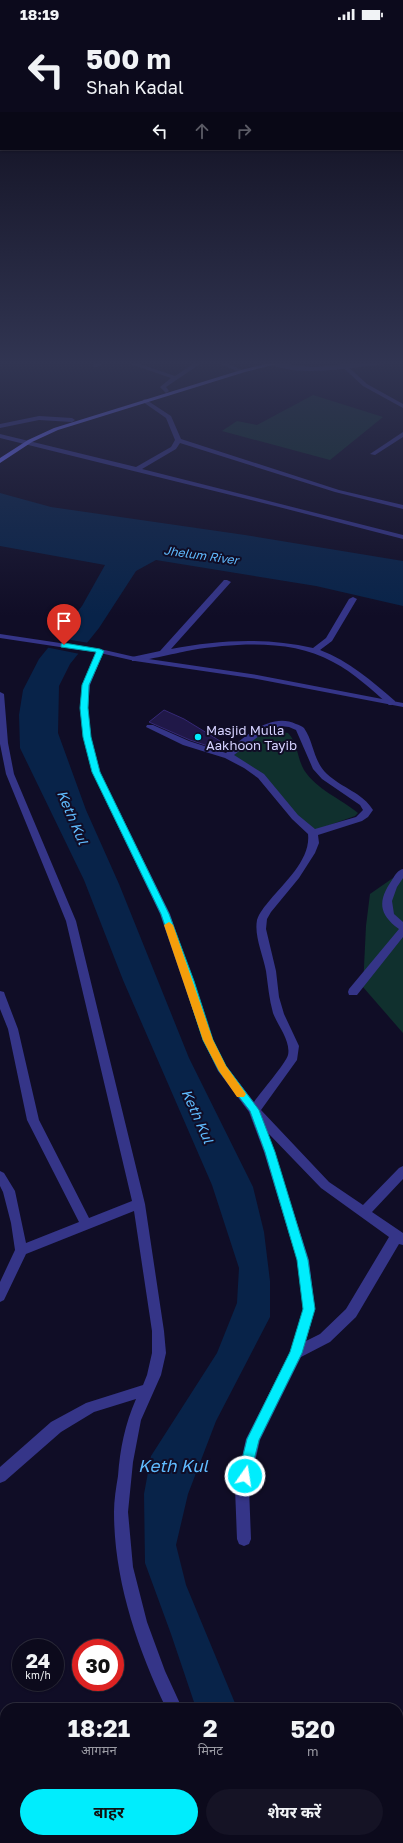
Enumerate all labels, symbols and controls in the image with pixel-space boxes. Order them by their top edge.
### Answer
text: 18:19 [20,5,59,23]
text: 500 m [86,42,171,75]
icon: left [20,44,72,96]
text: Shah Kadal [86,76,184,98]
icon: left [149,120,171,142]
icon: ahead [191,120,213,142]
icon: right [233,120,255,142]
water label: Jhelum River [163,542,242,568]
pin [47,604,81,645]
icon: arrive [53,610,75,632]
place label: Masjid Mulla Aakhoon Tayib [206,722,297,753]
marker: Masjid Mulla Aakhoon Tayib [193,732,203,742]
water label: Keth Kul [54,787,92,847]
water label: Keth Kul [179,1086,218,1146]
water label: Keth Kul [138,1455,208,1476]
position arrow [224,1455,266,1497]
speed limit sign: 30 [72,1639,124,1691]
text: 24 [26,1648,50,1672]
text: km/h [25,1669,51,1681]
text: 18:21 [68,1713,130,1742]
text: 2 [203,1713,218,1742]
text: 520 [290,1714,335,1743]
text: आगमन [81,1742,117,1758]
text: मिनट [198,1742,223,1758]
text: m [307,1743,319,1759]
button: बाहर [20,1789,198,1835]
button: शेयर करें [206,1789,383,1835]

